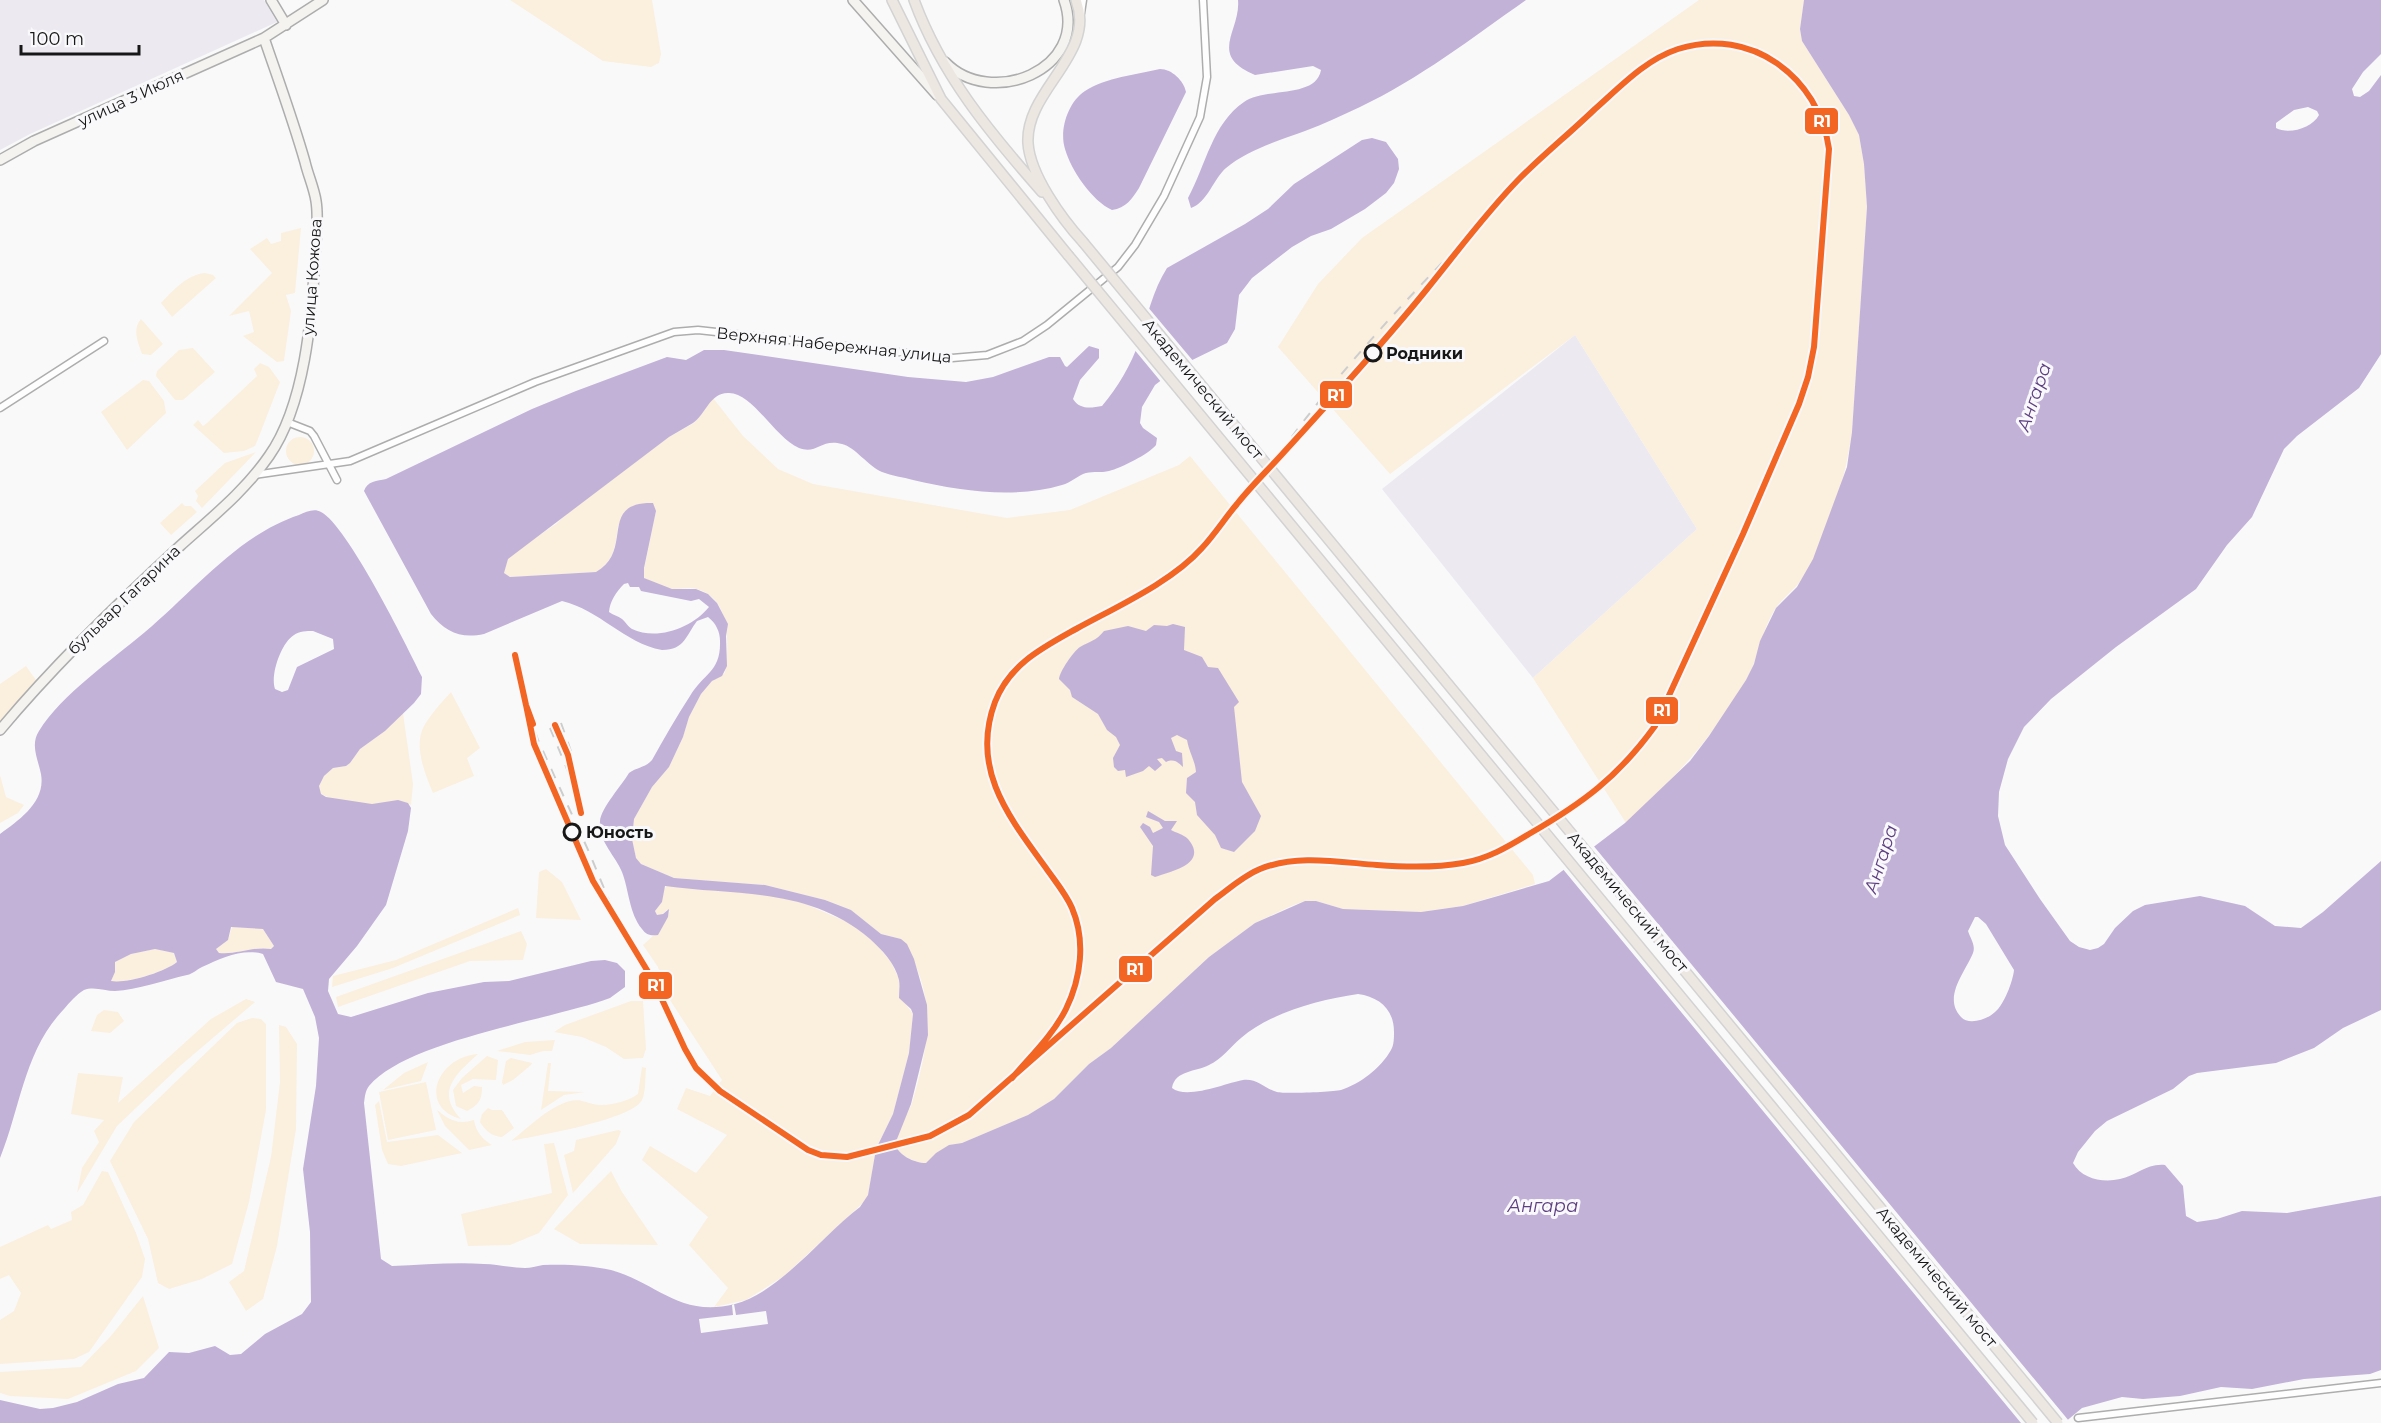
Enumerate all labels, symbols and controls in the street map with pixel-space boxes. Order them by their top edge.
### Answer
scale bar [21,18,140,56]
text: 100 m [30,28,84,50]
street label: улица 3 Июля [74,65,187,131]
line badge: R1 [1804,107,1839,135]
text: R1 [1813,112,1831,131]
street label: улица Кожова [298,218,326,337]
street label: Академический мост [1139,315,1268,463]
street label: Верхняя Набережная улица [716,323,952,367]
marker: Родники [1364,344,1382,362]
place label: Родники [1386,344,1463,363]
water label: Ангара [2012,360,2056,435]
line badge: R1 [1319,380,1353,409]
text: R1 [1327,386,1345,405]
street label: бульвар Гагарина [64,541,184,659]
line badge: R1 [1645,696,1679,725]
text: R1 [1653,701,1671,720]
water label: Ангара [1859,822,1902,897]
marker: Юность [563,823,581,841]
place label: Юность [586,823,653,842]
street label: Академический мост [1564,828,1693,976]
line badge: R1 [1118,955,1153,983]
text: R1 [1126,960,1144,979]
line badge: R1 [638,971,673,1000]
text: R1 [647,976,665,995]
water label: Ангара [1507,1195,1578,1217]
street label: Академический мост [1873,1203,2002,1351]

